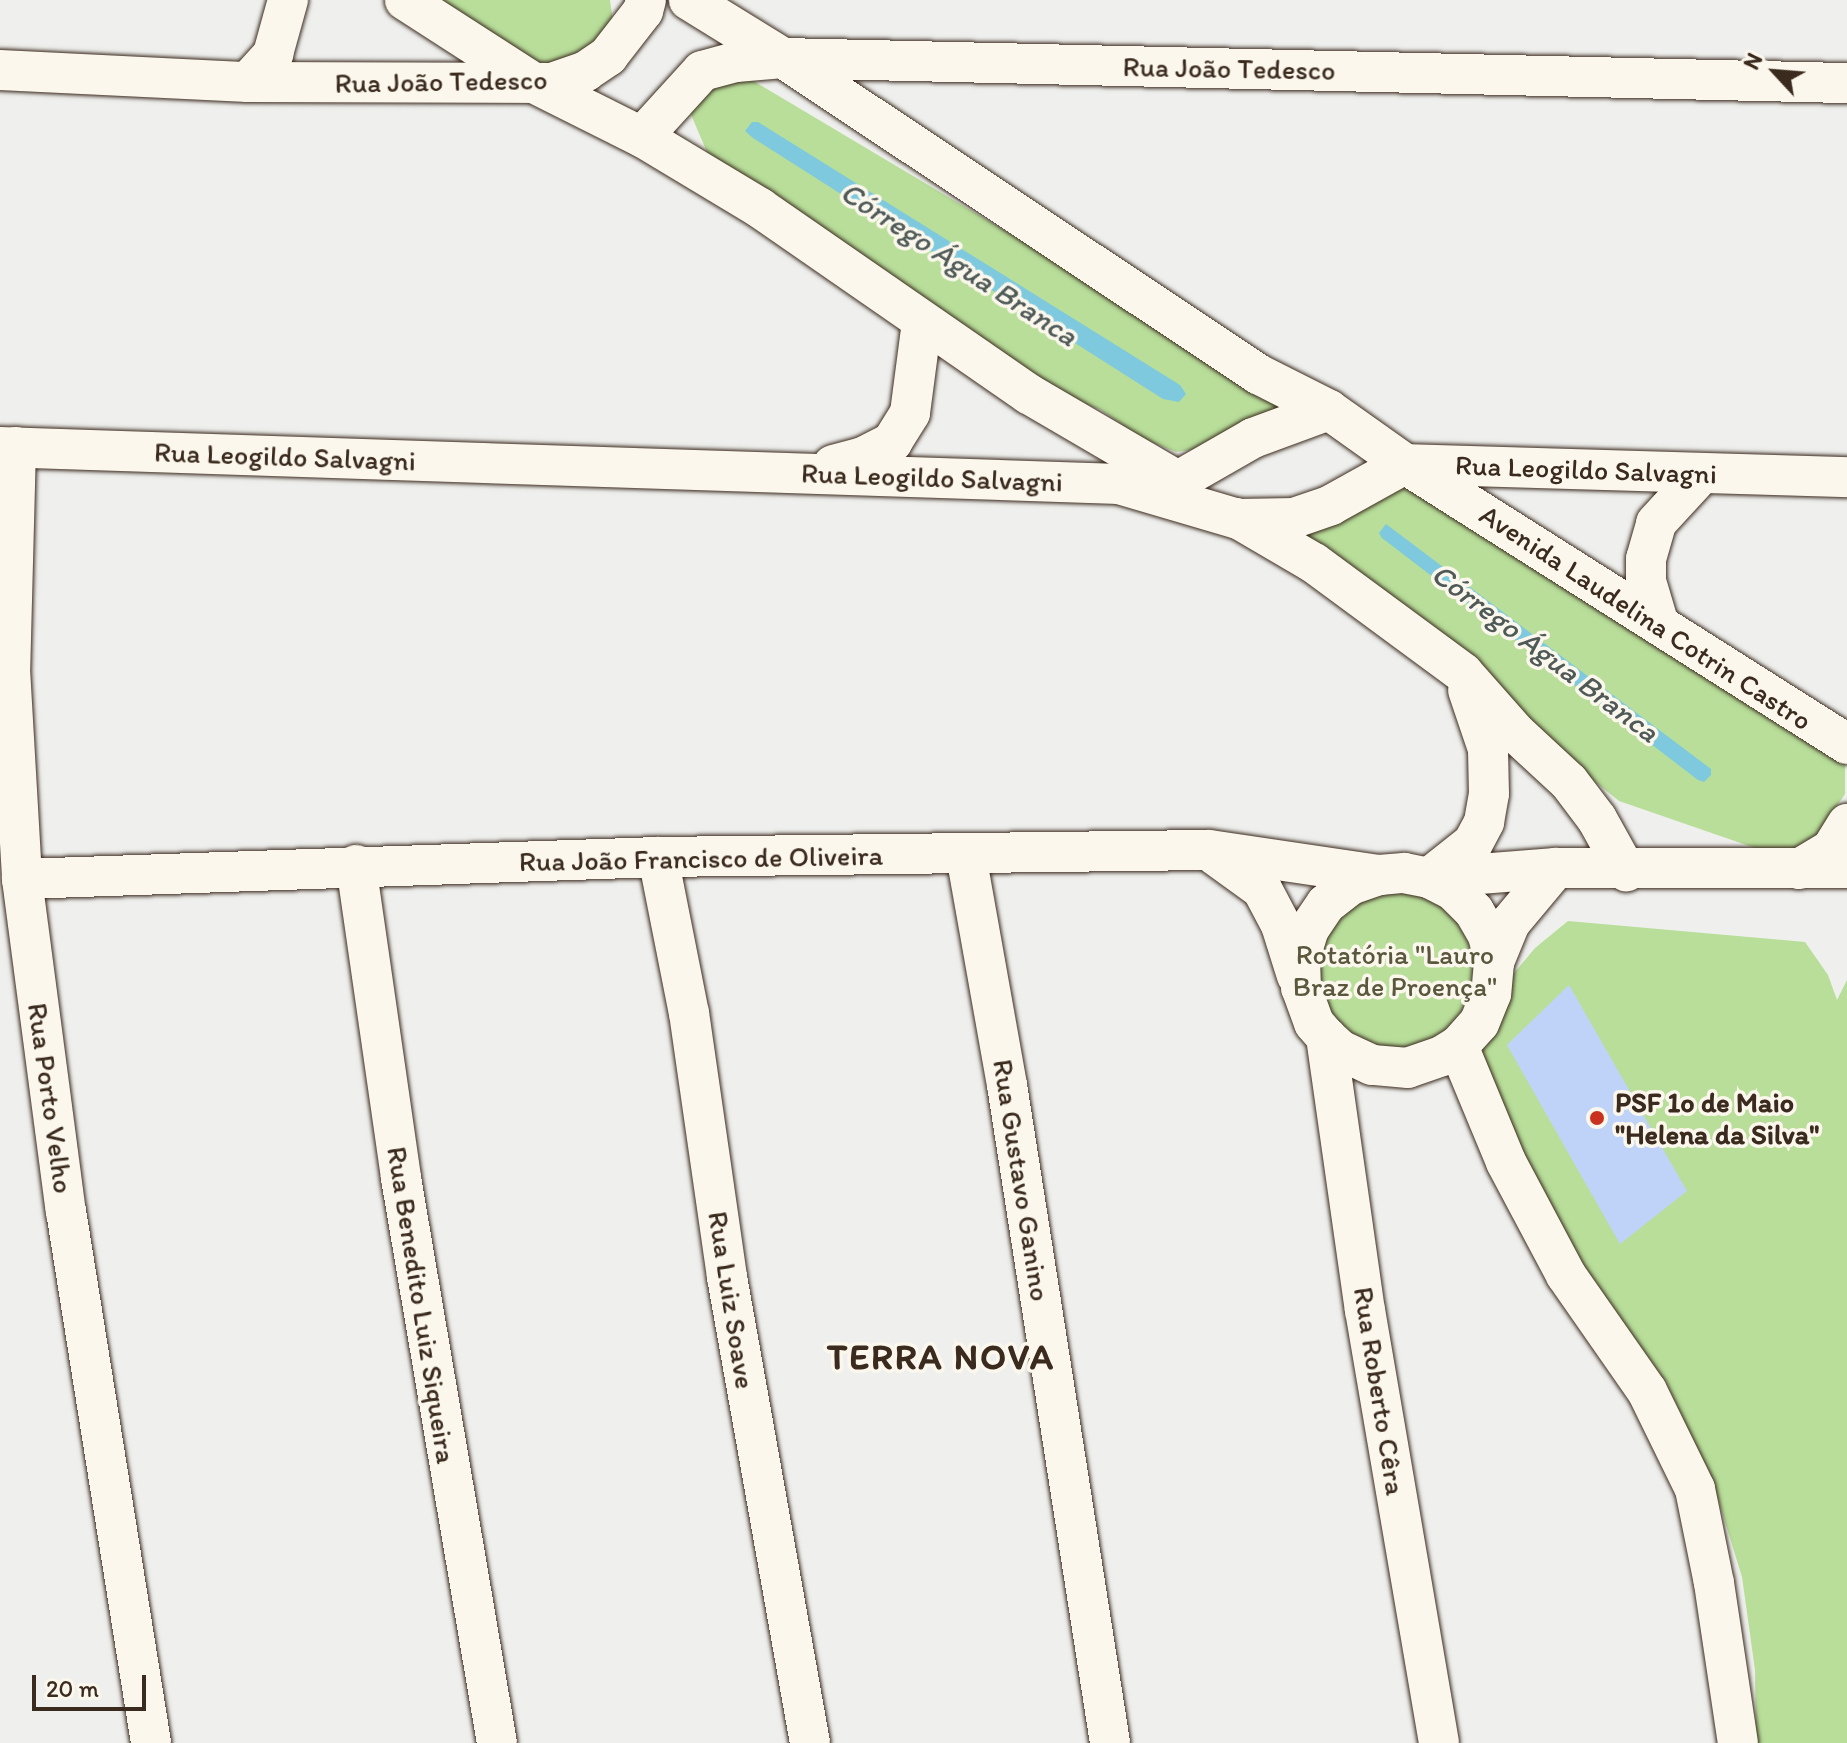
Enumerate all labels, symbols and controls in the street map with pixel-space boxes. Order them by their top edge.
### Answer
north arrow [1735,32,1815,112]
street label: Rua João Tedesco [1124,49,1334,87]
text: N [1738,49,1768,74]
street label: Rua João Tedesco [336,62,546,100]
water label: Córrego Água Branca [834,174,1084,354]
street label: Rua Leogildo Salvagni [154,435,416,477]
street label: Rua Leogildo Salvagni [1455,448,1717,490]
street label: Rua Leogildo Salvagni [801,456,1063,498]
street label: Avenida Laudelina Cotrin Castro [1474,497,1818,737]
water label: Córrego Água Branca [1425,556,1665,750]
street label: Rua João Francisco de Oliveira [518,838,884,878]
park label: Rotatória "Lauro Braz de Proença" [1292,937,1498,1003]
street label: Rua Porto Velho [21,1002,81,1194]
street label: Rua Gustavo Ganino [986,1057,1058,1303]
place label: PSF 1o de Maio "Helena da Silva" [1615,1085,1819,1151]
marker: PSF 1o de Maio "Helena da Silva" [1586,1107,1608,1129]
street label: Rua Benedito Luiz Siqueira [380,1145,464,1465]
street label: Rua Luiz Soave [701,1209,763,1391]
street label: Rua Roberto Cêra [1347,1285,1413,1497]
district label: TERRA NOVA [826,1335,1056,1379]
scale bar [36,1659,150,1709]
text: 20 m [46,1674,99,1703]

